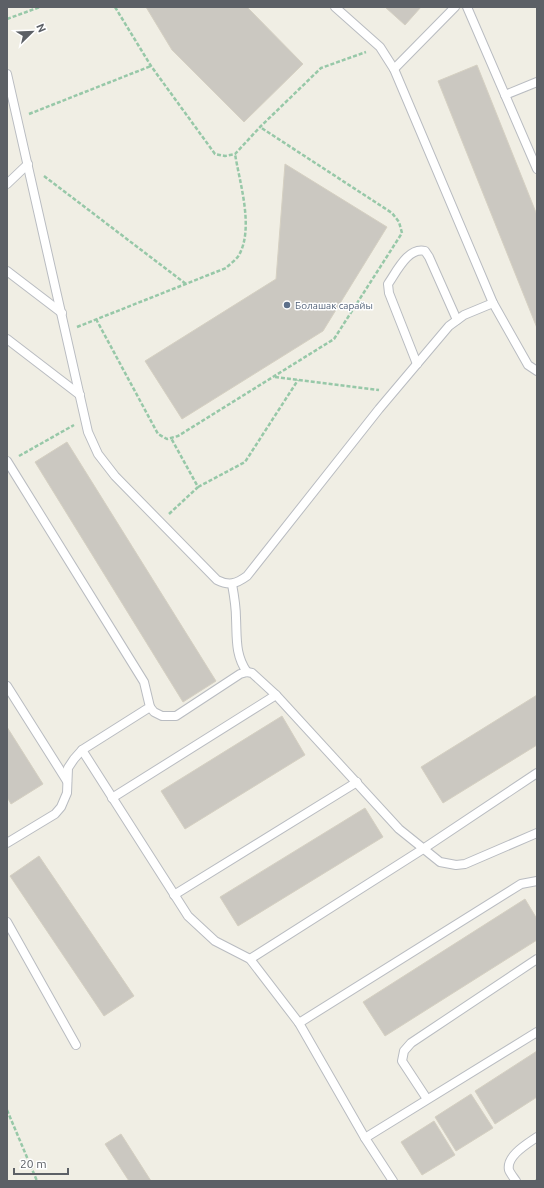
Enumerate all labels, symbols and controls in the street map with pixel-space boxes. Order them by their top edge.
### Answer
north arrow [12,12,52,52]
text: N [34,22,48,34]
marker: Болашак сарайы [282,300,292,310]
place label: Болашак сарайы [295,300,373,311]
scale bar [14,1150,68,1176]
text: 20 m [20,1157,47,1170]

